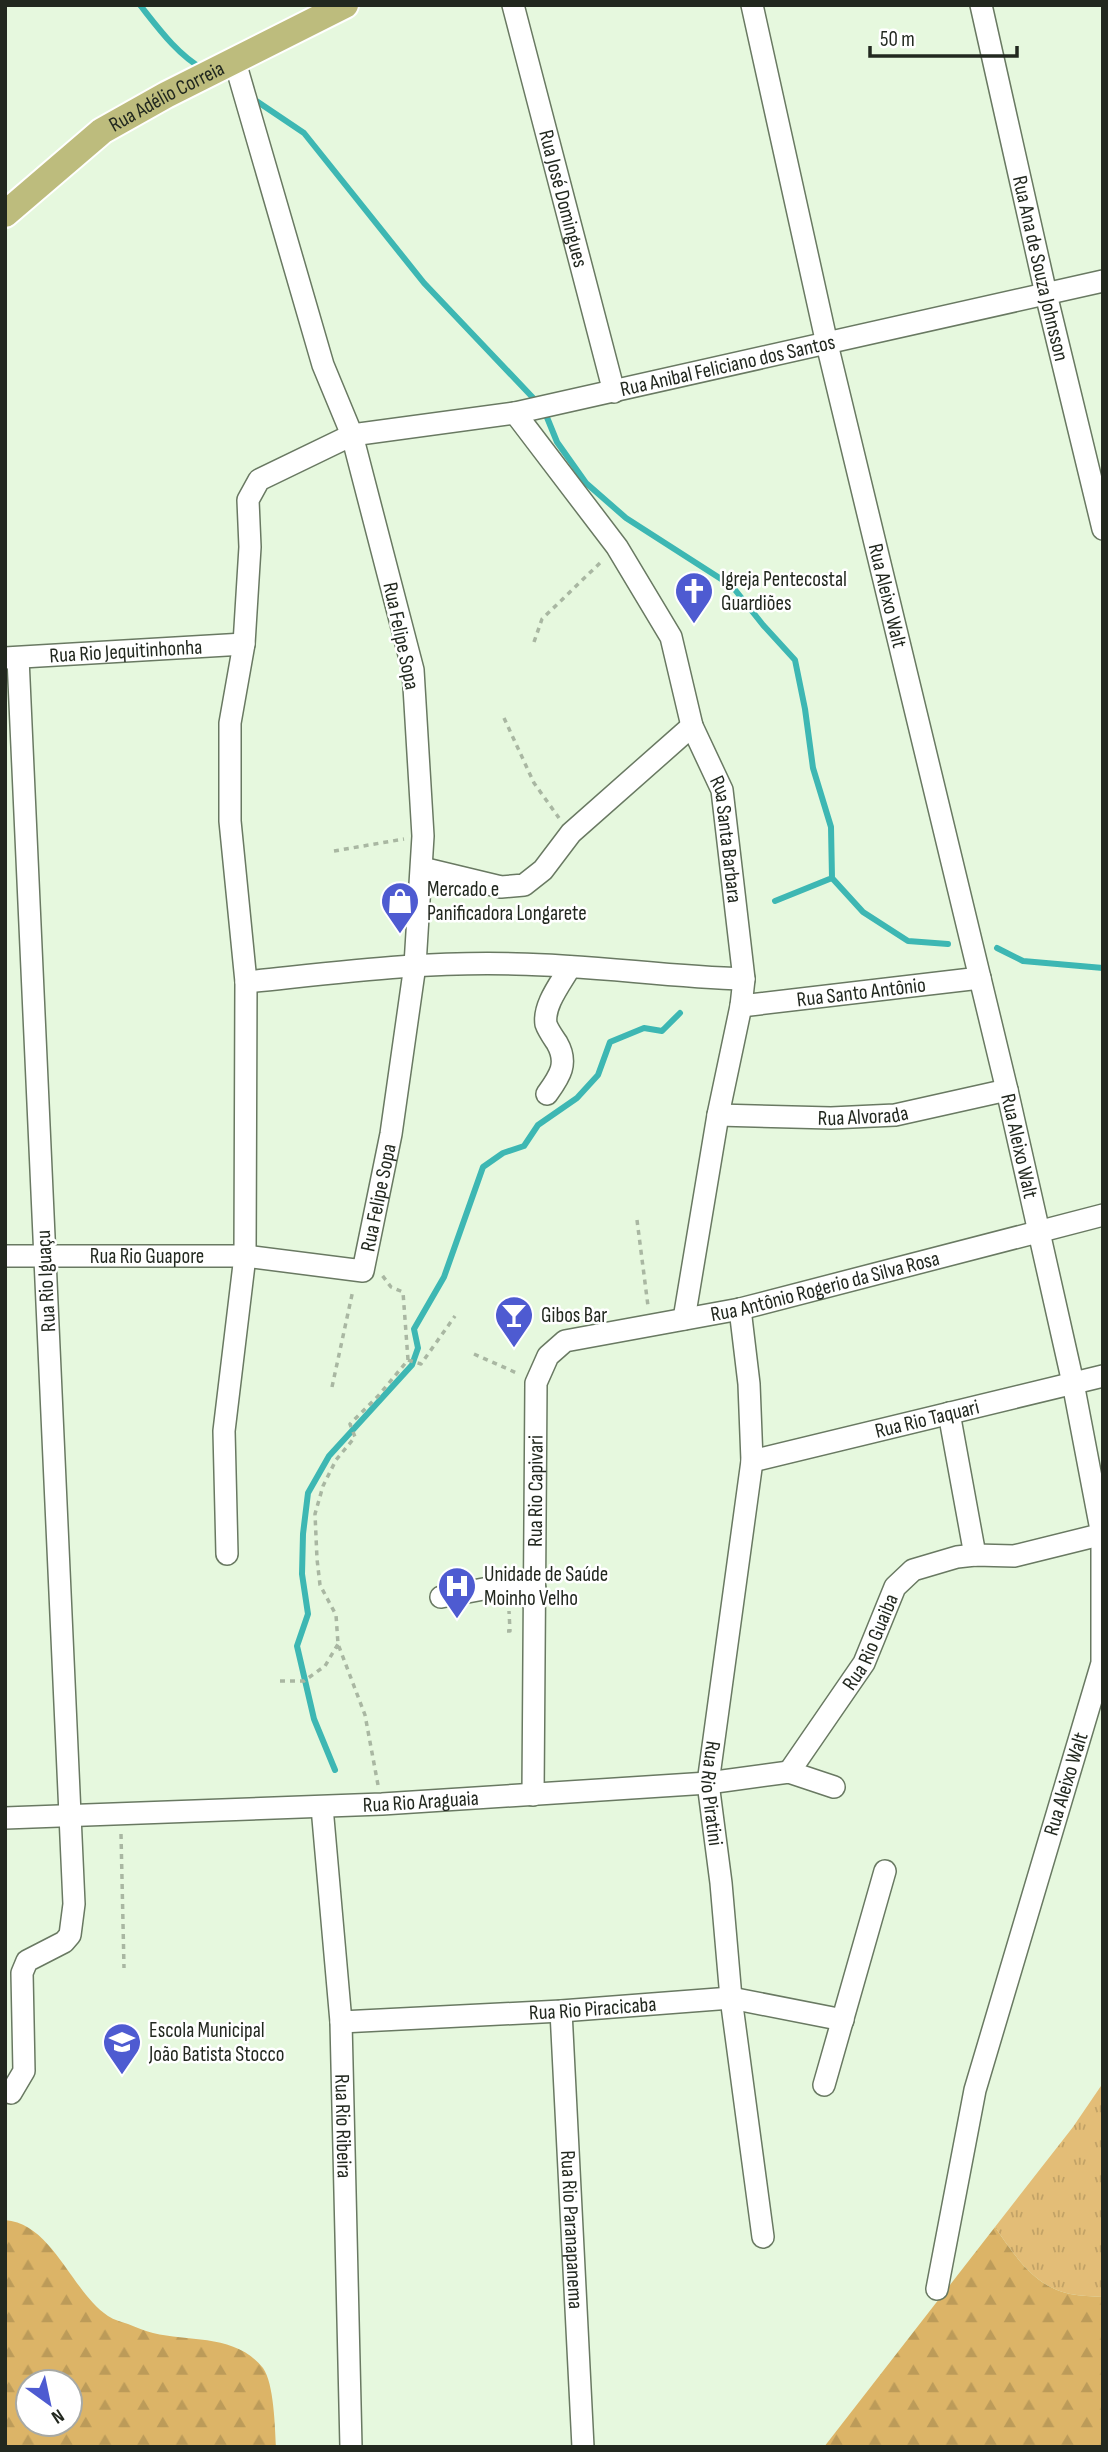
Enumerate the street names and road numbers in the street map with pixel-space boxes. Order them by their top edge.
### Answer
street label: Rua Adélio Correia [104,55,228,137]
street label: Rua José Domingues [534,127,593,270]
street label: Rua Ana de Souza Johnsson [1007,173,1074,364]
street label: Rua Anibal Feliciano dos Santos [618,329,837,401]
street label: Rua Aleixo Walt [863,541,912,650]
street label: Rua Felipe Sopa [377,580,425,692]
street label: Rua Rio Jequitinhonha [49,634,203,668]
street label: Rua Santa Barbara [705,772,748,904]
street label: Rua Santo Antônio [795,972,927,1012]
street label: Rua Aleixo Walt [996,1091,1044,1201]
street label: Rua Alvorada [817,1100,911,1131]
street label: Rua Felipe Sopa [355,1141,401,1254]
street label: Rua Rio Iguaçu [31,1229,61,1333]
street label: Rua Rio Guapore [90,1244,204,1269]
street label: Rua Antônio Rogerio da Silva Rosa [708,1245,942,1327]
street label: Rua Rio Taquari [872,1394,982,1443]
street label: Rua Rio Capivari [522,1435,548,1547]
street label: Rua Rio Guaiba [837,1590,903,1695]
street label: Rua Aleixo Walt [1038,1729,1094,1839]
street label: Rua Rio Piratini [695,1739,729,1847]
street label: Rua Rio Araguaia [362,1785,479,1817]
street label: Rua Rio Piracicaba [528,1991,657,2025]
street label: Rua Rio Ribeira [330,2074,357,2178]
street label: Rua Rio Paranapanema [556,2150,589,2310]

